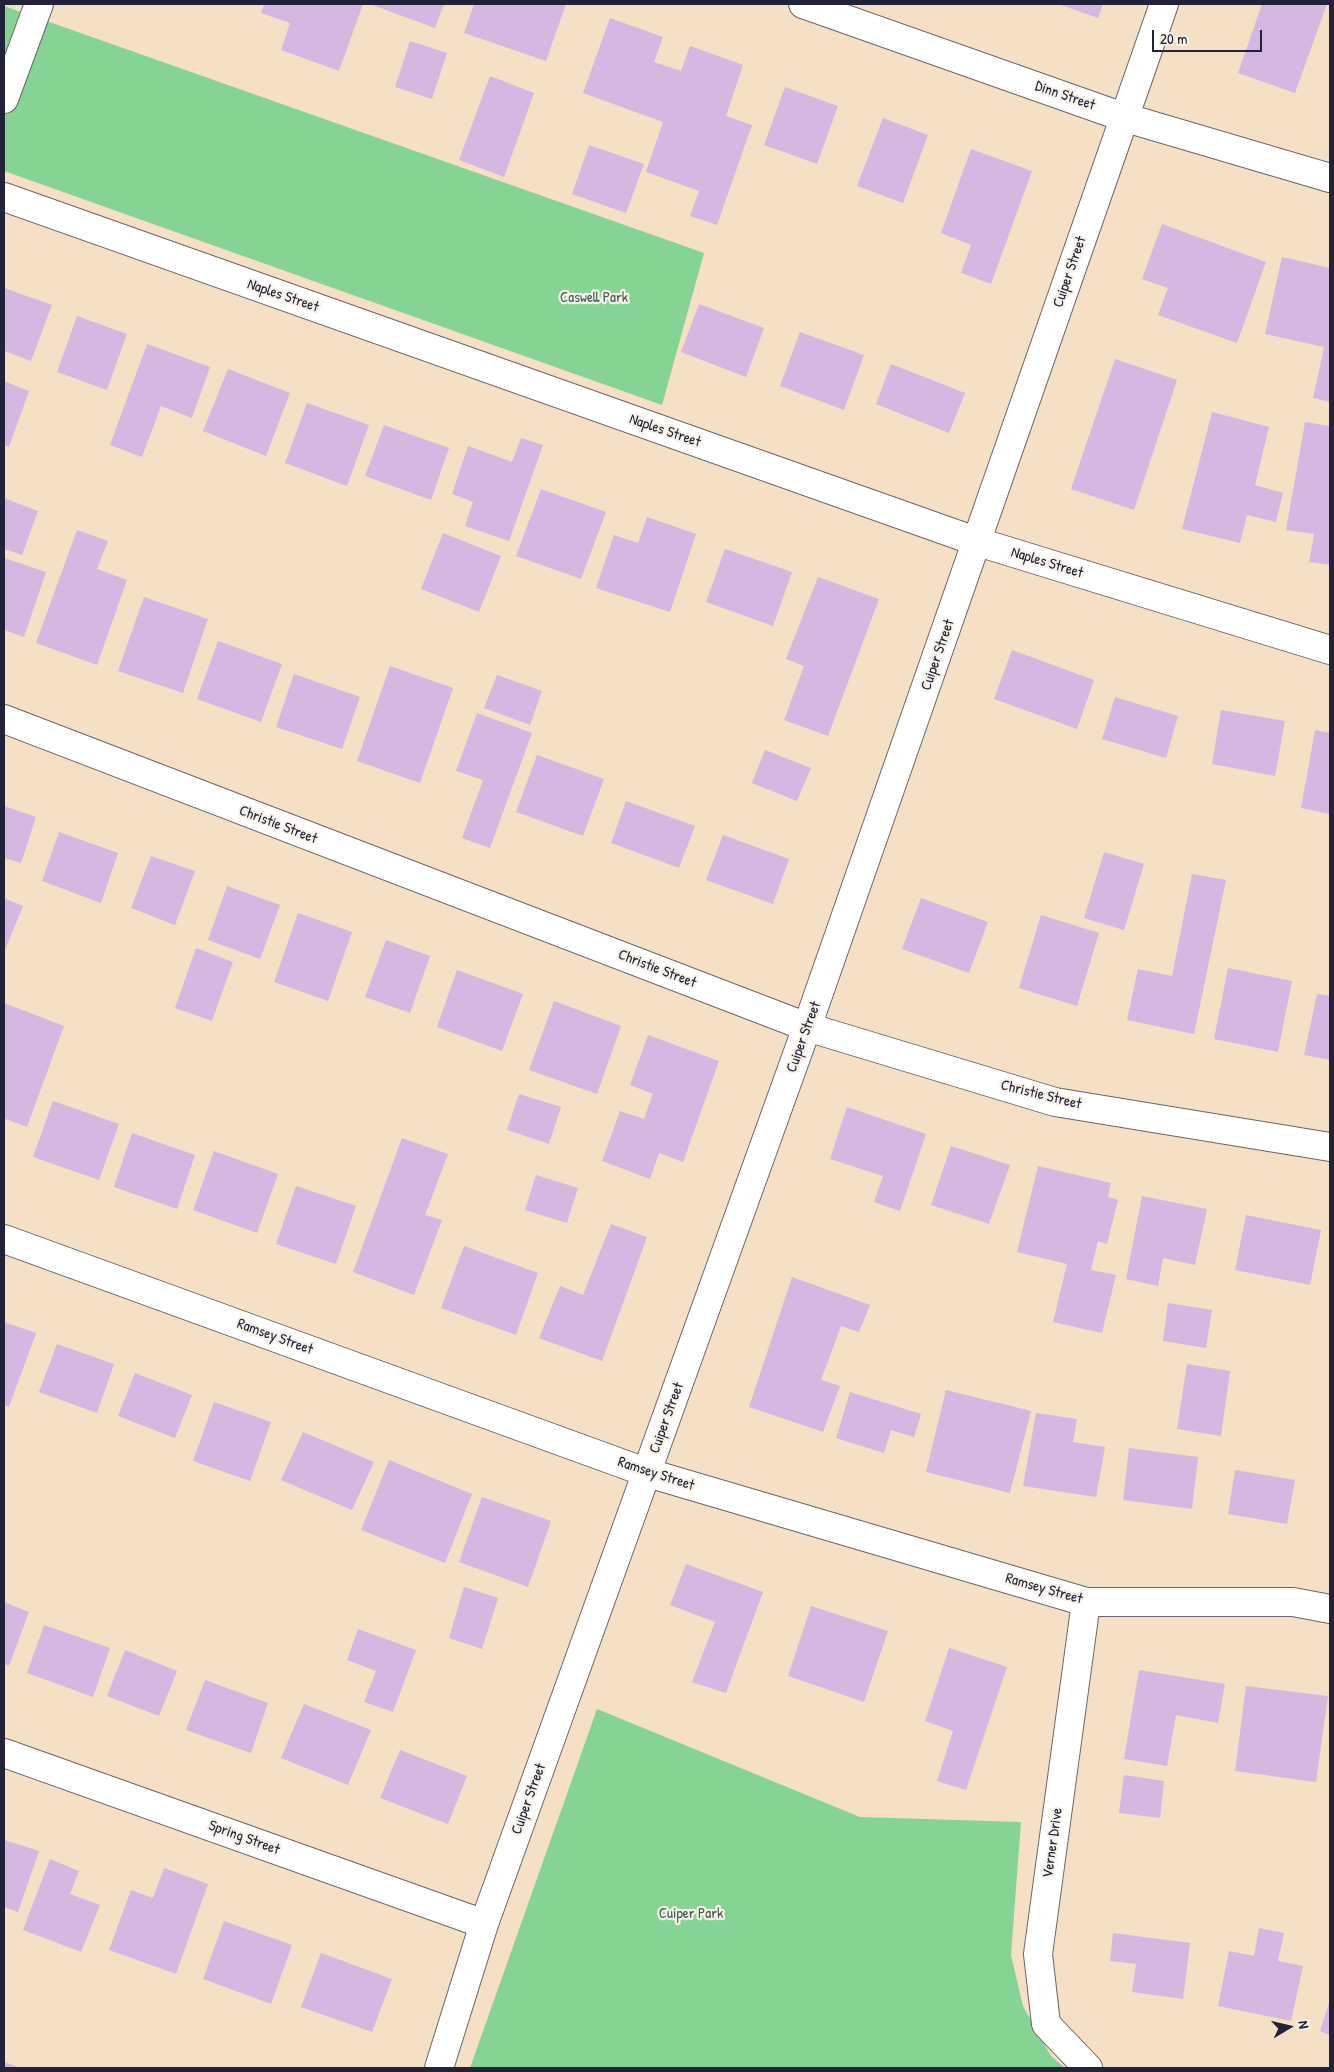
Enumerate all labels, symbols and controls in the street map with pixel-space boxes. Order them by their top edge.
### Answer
scale bar [1154,20,1264,52]
text: 20 m [1160,28,1187,49]
street label: Dinn Street [1033,77,1097,115]
street label: Cuiper Street [1049,234,1091,310]
street label: Naples Street [245,275,321,317]
park label: Caswell Park [560,289,628,307]
street label: Naples Street [627,410,703,452]
street label: Naples Street [1009,544,1085,582]
street label: Cuiper Street [917,617,959,693]
street label: Christie Street [236,802,320,848]
street label: Christie Street [615,946,699,992]
street label: Cuiper Street [783,999,825,1075]
street label: Christie Street [999,1076,1083,1114]
street label: Ramsey Street [235,1315,315,1359]
street label: Cuiper Street [646,1380,688,1456]
street label: Ramsey Street [615,1453,697,1495]
street label: Ramsey Street [1003,1569,1085,1609]
street label: Cuiper Street [508,1761,550,1837]
street label: Verner Drive [1039,1807,1067,1879]
street label: Spring Street [206,1817,282,1859]
park label: Cuiper Park [659,1905,723,1923]
north arrow [1264,2002,1314,2052]
text: N [1294,2019,1314,2030]

